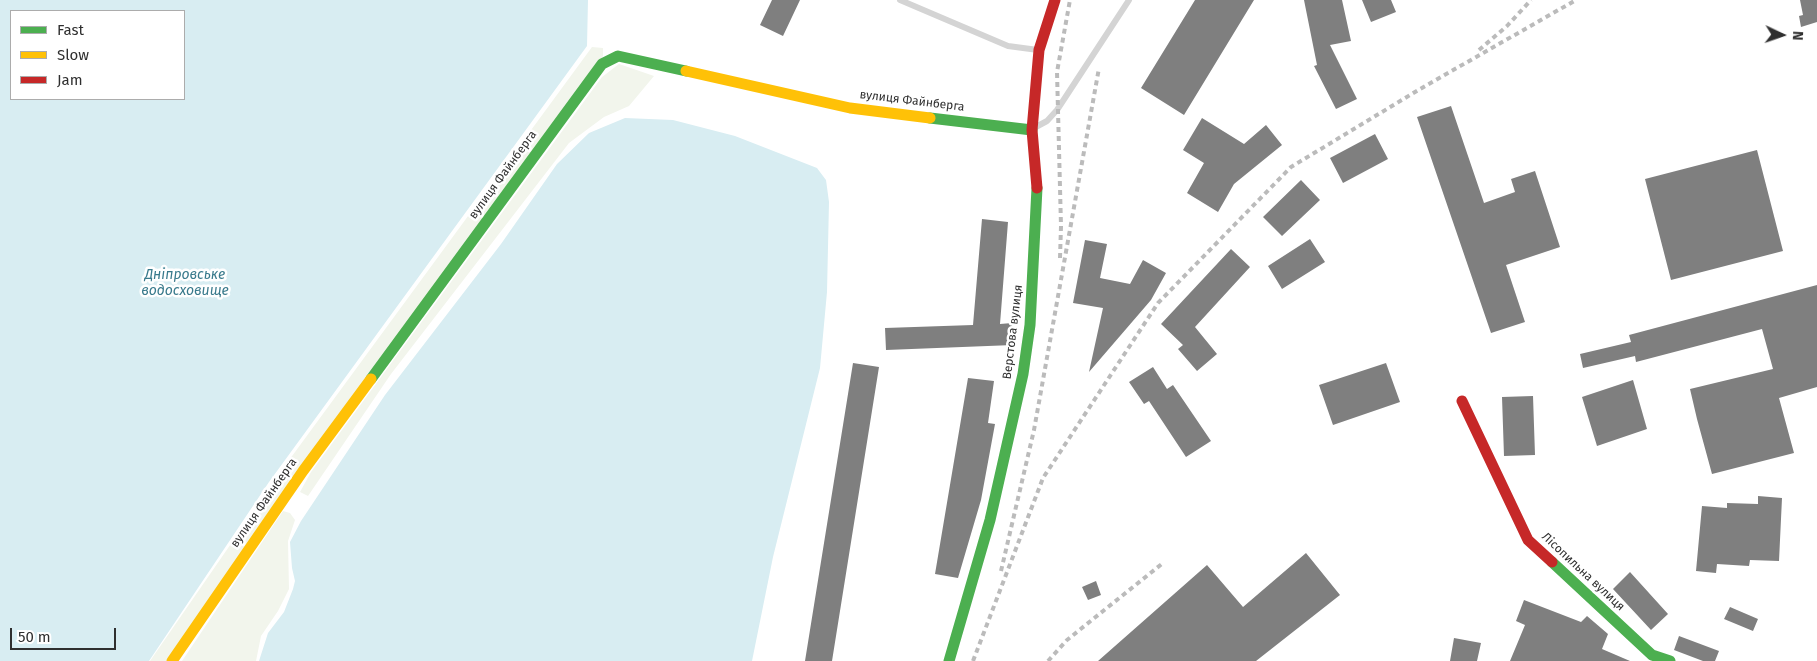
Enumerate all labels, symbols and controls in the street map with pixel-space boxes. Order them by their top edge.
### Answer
legend [10,10,185,100]
north arrow [1757,10,1807,60]
text: Fast [57,21,84,39]
text: N [1789,31,1806,41]
text: Slow [57,46,89,64]
text: Jam [57,71,83,89]
street label: вулиця Файнберга [859,87,965,115]
street label: вулиця Файнберга [466,128,540,222]
water label: Дніпровське водосховище [141,267,229,300]
street label: Верстова вулиця [1000,284,1026,380]
street label: вулиця Файнберга [228,456,300,550]
street label: Лісопильна вулиця [1539,530,1627,614]
scale bar [12,618,119,650]
text: 50 m [18,628,51,646]

